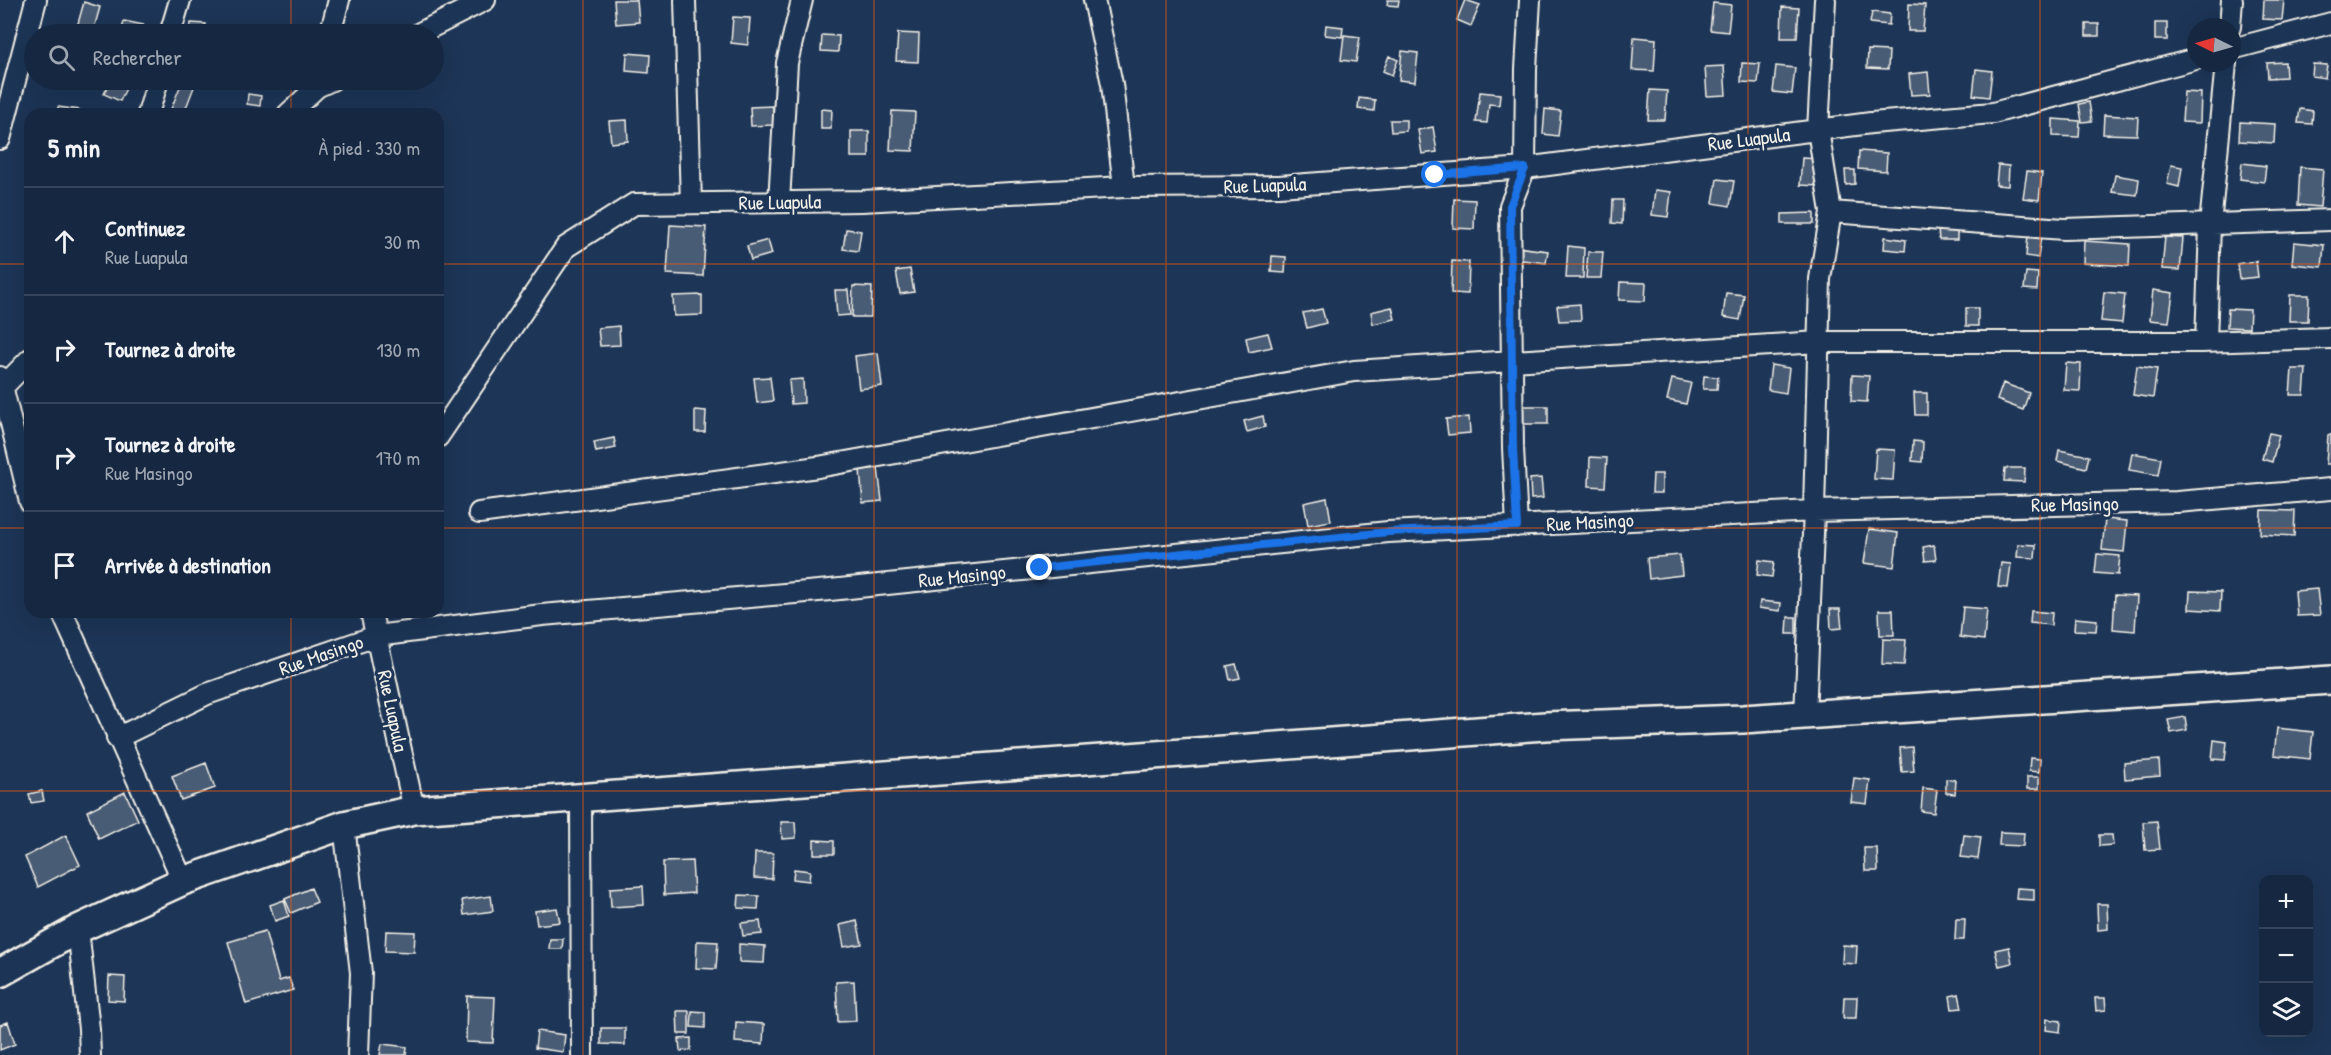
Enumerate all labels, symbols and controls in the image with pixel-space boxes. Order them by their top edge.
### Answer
north arrow [2187,18,2241,72]
search box [24,24,444,90]
icon: search [45,41,78,74]
text: Rechercher [93,42,182,72]
street label: Rue Luapula [1706,120,1792,157]
text: 5 min [48,130,100,165]
text: À pied · 330 m [319,134,420,161]
route start [1421,161,1447,187]
street label: Rue Luapula [1223,170,1307,199]
street label: Rue Luapula [738,187,822,216]
text: Continuez [105,213,185,243]
icon: ahead [48,225,81,258]
text: 30 m [384,228,420,255]
text: Rue Luapula [105,243,188,270]
icon: right [48,333,81,366]
text: Tournez à droite [105,334,235,364]
text: 130 m [377,336,420,363]
text: Tournez à droite [105,429,235,459]
icon: right [48,441,81,474]
text: 170 m [376,444,420,471]
text: Rue Masingo [105,459,193,486]
street label: Rue Masingo [2031,489,2119,518]
street label: Rue Masingo [1546,506,1634,537]
icon: arrive [48,549,81,582]
text: Arrivée à destination [105,550,271,580]
route end [1026,554,1052,580]
street label: Rue Masingo [917,558,1007,594]
street label: Rue Masingo [275,628,367,682]
street label: Rue Luapula [372,668,415,754]
map controls [2259,875,2313,1037]
button: + [2259,875,2313,929]
button: − [2259,929,2313,983]
button: layers [2259,983,2313,1037]

